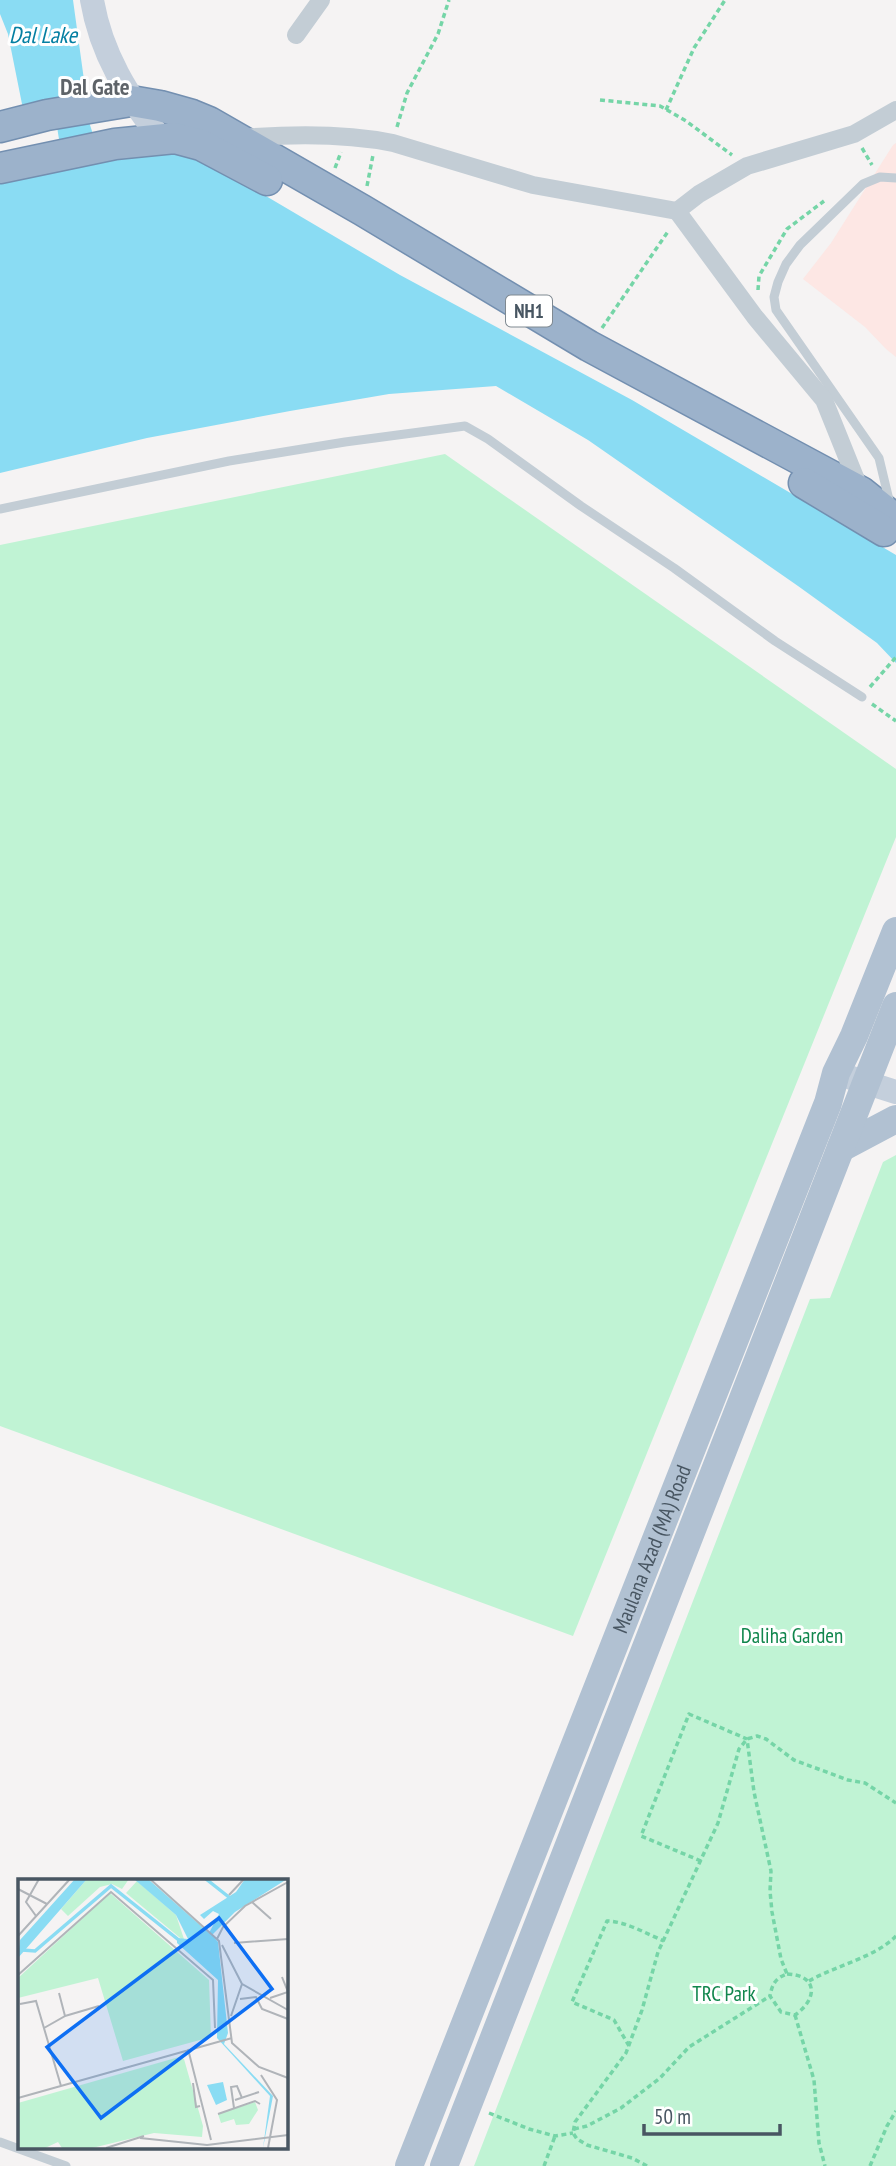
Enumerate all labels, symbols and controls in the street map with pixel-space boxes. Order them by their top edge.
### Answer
water label: Dal Lake [9,20,79,49]
district label: Dal Gate [60,72,130,101]
road number: NH1 [506,296,552,326]
street label: Maulana Azad (MA) Road [606,1461,697,1637]
park label: Daliha Garden [741,1622,843,1649]
inset map [18,1879,287,2148]
park label: TRC Park [692,1980,756,2007]
scale bar [644,2092,780,2136]
text: 50 m [654,2103,691,2130]

